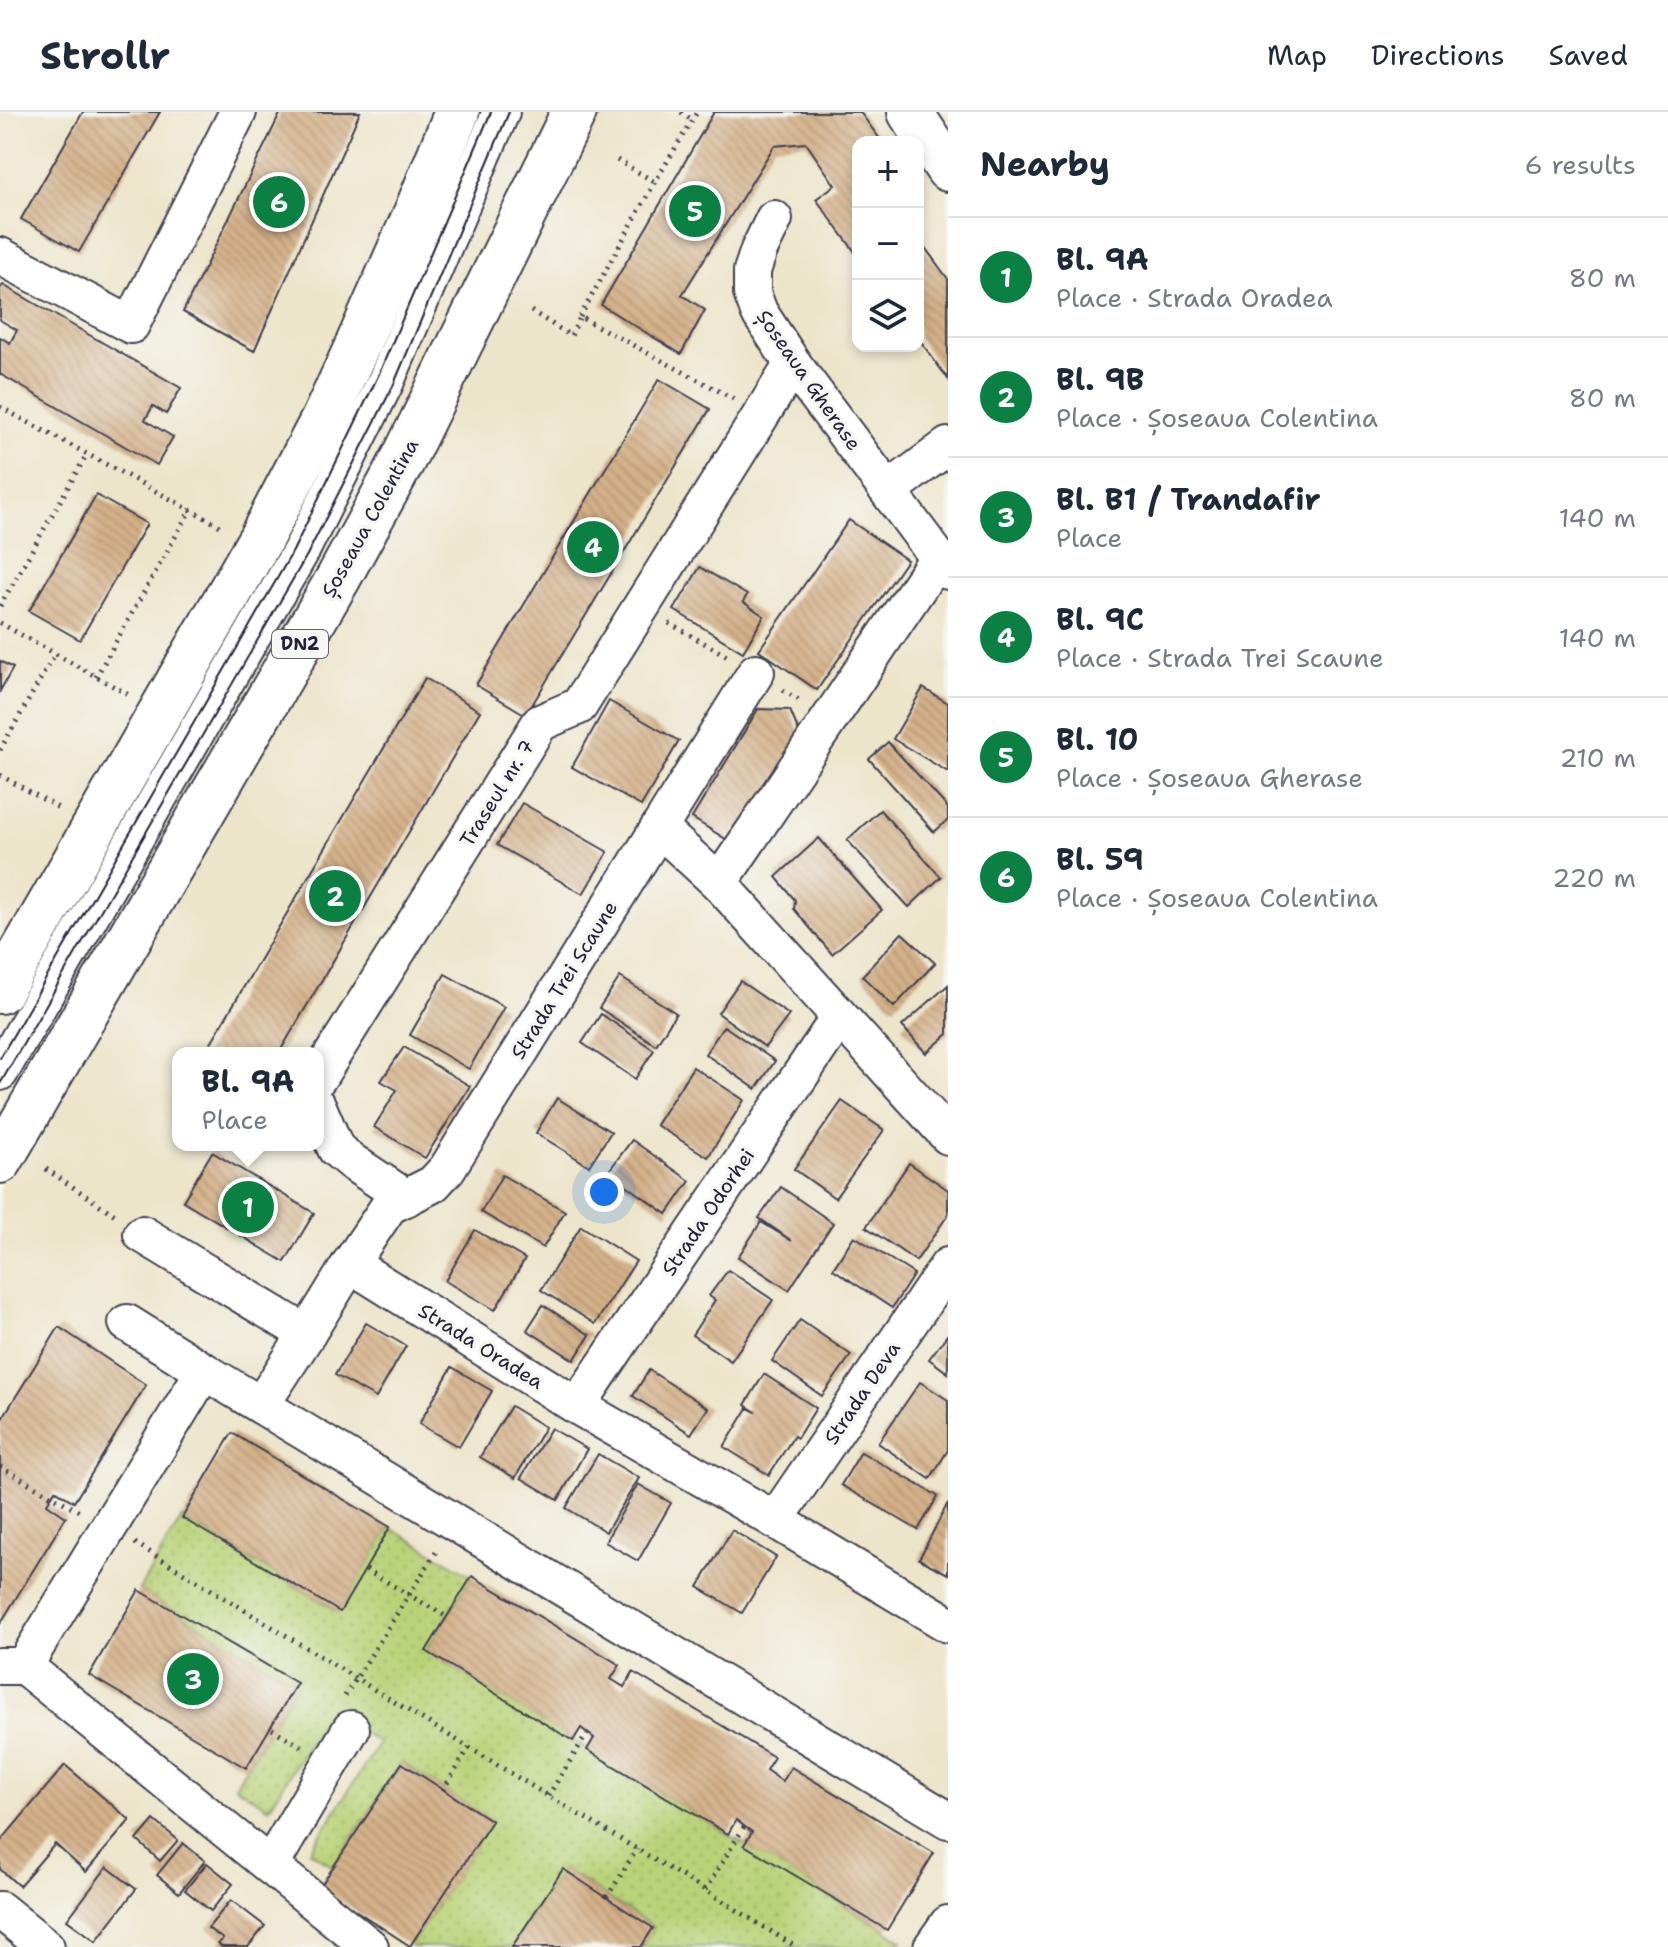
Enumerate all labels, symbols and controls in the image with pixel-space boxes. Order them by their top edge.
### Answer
text: Strollr [40,30,170,81]
text: Map [1267,36,1327,74]
text: Directions [1371,36,1505,74]
text: Saved [1549,36,1628,74]
map controls [852,136,924,352]
button: + [852,136,924,208]
text: Nearby [980,141,1110,187]
text: 6 results [1524,147,1636,182]
pin: 6 [253,172,305,232]
pin: 5 [669,181,721,241]
button: − [852,208,924,280]
text: Bl. 9A [1056,239,1149,280]
text: 1 [1000,260,1012,295]
text: 80 m [1569,260,1636,295]
button: layers [852,280,924,352]
text: Place · Strada Oradea [1056,280,1333,315]
street label: Șoseaua Gherase [750,305,867,456]
text: Bl. 9B [1056,359,1144,400]
text: 2 [997,380,1015,415]
text: 80 m [1569,380,1636,415]
text: Place · Șoseaua Colentina [1056,400,1378,435]
street label: Șoseaua Colentina [316,434,426,602]
text: Bl. B1 / Trandafir [1056,479,1321,520]
text: 3 [997,500,1015,535]
text: 140 m [1559,500,1636,535]
pin: 4 [567,517,619,577]
text: Place [1056,520,1122,555]
text: Bl. 9C [1056,599,1144,640]
text: 4 [997,620,1015,655]
text: 140 m [1559,620,1636,655]
road number: DN2 [272,630,328,658]
text: Place · Strada Trei Scaune [1056,640,1384,675]
text: Bl. 10 [1056,719,1139,760]
street label: Traseul nr. 7 [454,735,540,851]
text: 5 [998,740,1014,775]
text: 210 m [1559,740,1636,775]
text: Place · Șoseaua Gherase [1056,760,1363,795]
text: Bl. 59 [1056,839,1144,880]
text: 6 [997,860,1015,895]
text: 220 m [1552,860,1636,895]
pin: 2 [309,866,361,926]
text: Place · Șoseaua Colentina [1056,880,1378,915]
street label: Strada Trei Scaune [505,896,623,1064]
popup [172,1047,324,1151]
text: Bl. 9A [202,1061,294,1102]
text: Place [202,1102,268,1137]
street label: Strada Odorhei [656,1143,760,1281]
your location [584,1172,624,1212]
pin: 1 [222,1177,274,1237]
street label: Strada Oradea [414,1297,549,1395]
street label: Strada Deva [818,1336,906,1449]
pin: 3 [167,1649,219,1709]

